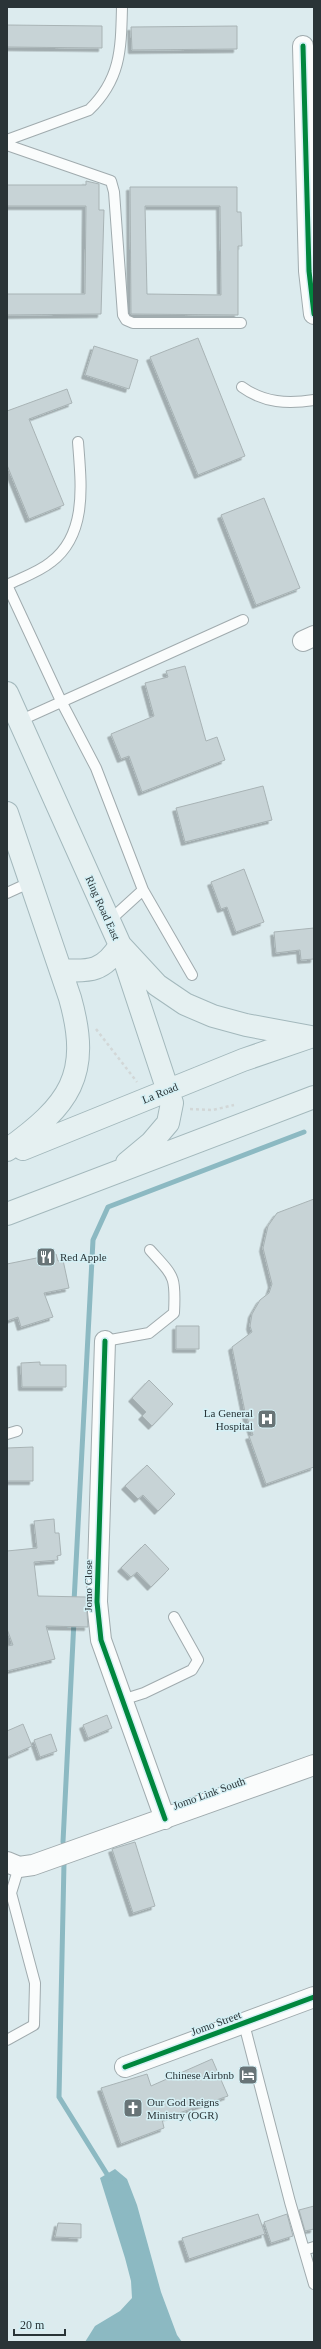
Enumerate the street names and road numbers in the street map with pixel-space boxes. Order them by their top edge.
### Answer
street label: Ring Road East [83,874,123,942]
street label: La Road [140,1080,180,1106]
street label: Jomo Close [82,1560,94,1612]
street label: Jomo Link South [171,1774,247,1812]
street label: Jomo Street [189,2008,243,2038]

